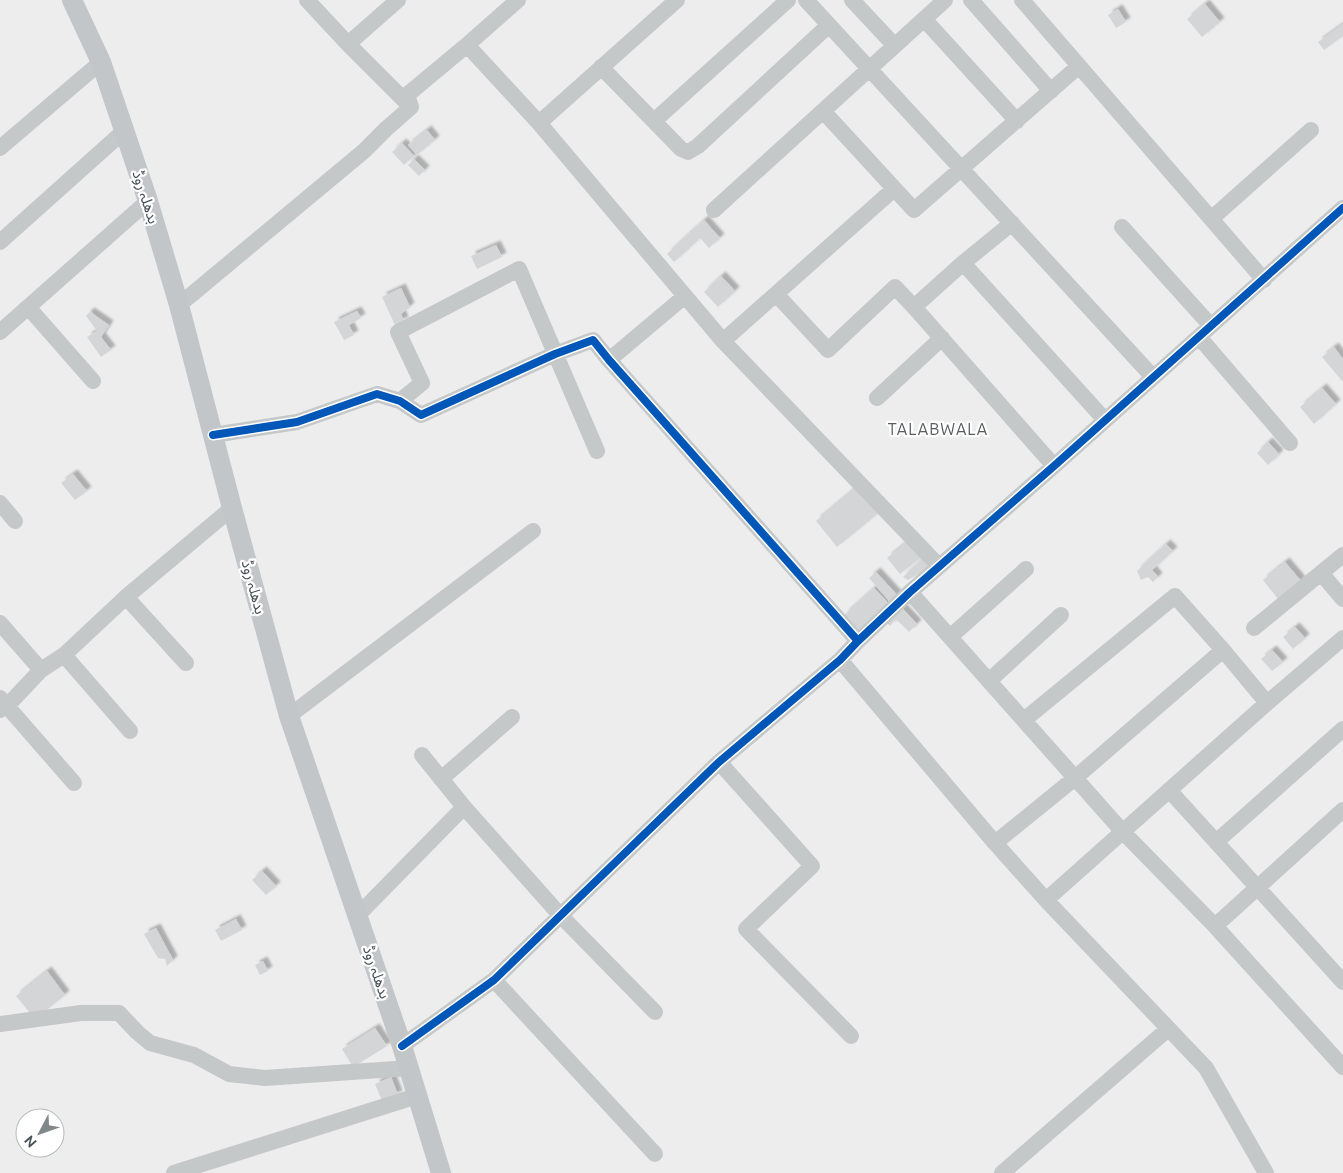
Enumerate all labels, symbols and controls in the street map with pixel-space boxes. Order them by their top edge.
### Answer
street label: بدھلہ روڈ [128,168,163,226]
district label: TALABWALA [888,420,988,438]
street label: بدھلہ روڈ [238,558,269,616]
street label: بدھلہ روڈ [359,943,394,1001]
north arrow [15,1108,65,1158]
text: N [21,1132,40,1151]

